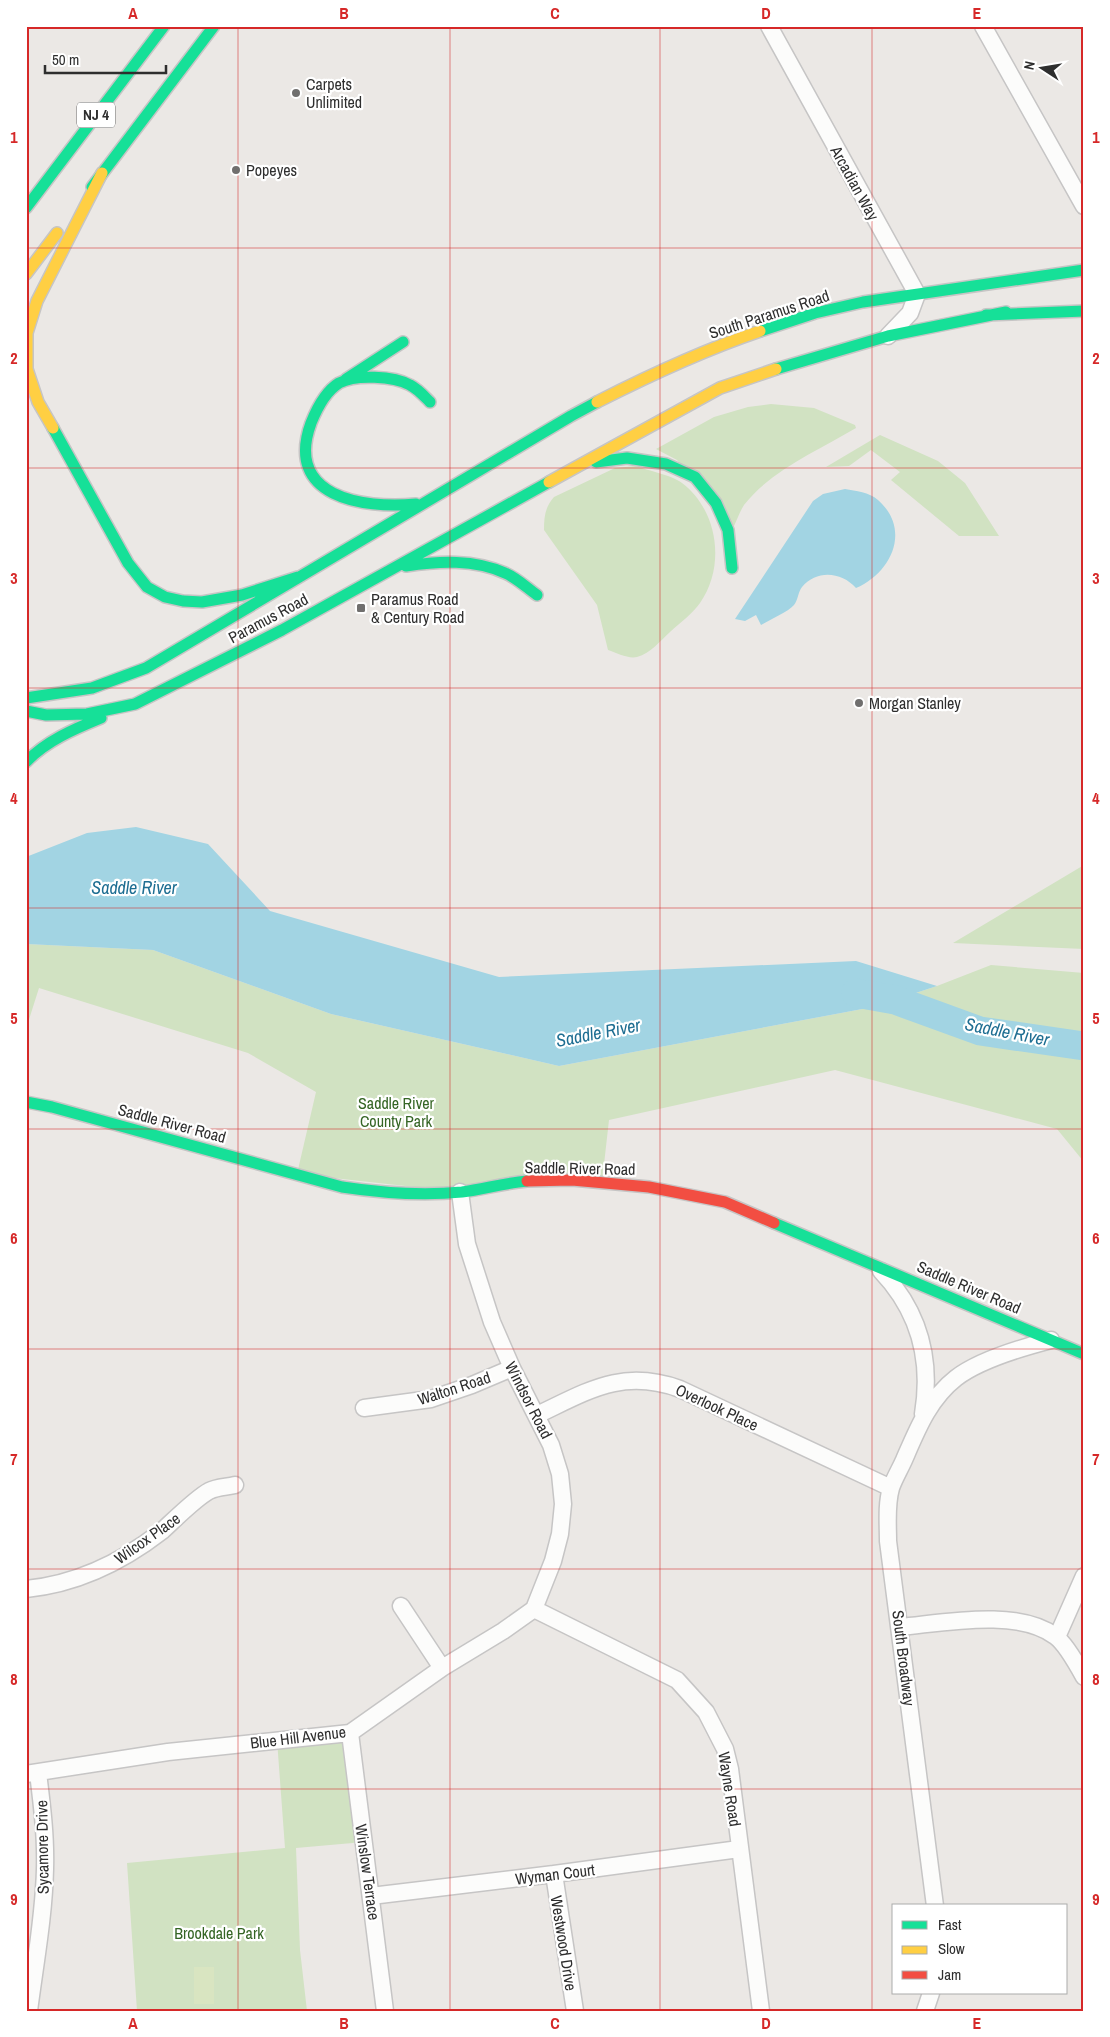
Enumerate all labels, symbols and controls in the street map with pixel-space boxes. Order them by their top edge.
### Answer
text: A [128,2,138,24]
text: B [339,2,349,24]
text: C [550,2,560,24]
text: D [761,2,771,24]
text: E [973,2,982,24]
scale bar [45,42,166,74]
north arrow [1018,42,1068,92]
text: 50 m [52,49,79,70]
text: N [1020,59,1039,71]
place label: Carpets Unlimited [306,73,362,113]
marker: Carpets Unlimited [290,87,302,99]
road number: NJ 4 [77,102,115,128]
text: 1 [10,126,18,148]
text: 1 [1092,126,1100,148]
street label: Arcadian Way [825,141,885,225]
place label: Popeyes [246,159,297,181]
marker: Popeyes [230,164,242,176]
street label: South Paramus Road [706,284,832,344]
text: 2 [10,347,18,369]
text: 2 [1092,347,1100,369]
text: 3 [10,567,18,589]
text: 3 [1092,567,1100,589]
street label: Paramus Road [224,588,312,648]
place label: Paramus Road & Century Road [371,588,464,628]
marker: Paramus Road & Century Road [355,602,367,614]
place label: Morgan Stanley [869,692,961,714]
marker: Morgan Stanley [853,697,865,709]
text: 4 [10,787,18,809]
text: 4 [1092,787,1100,809]
water label: Saddle River [91,875,178,900]
text: 5 [10,1007,18,1029]
text: 5 [1092,1007,1100,1029]
water label: Saddle River [963,1011,1052,1052]
water label: Saddle River [554,1012,643,1053]
park label: Saddle River County Park [358,1092,435,1132]
street label: Saddle River Road [116,1098,228,1148]
street label: Saddle River Road [524,1156,636,1180]
text: 6 [10,1227,18,1249]
text: 6 [1092,1227,1100,1249]
street label: Saddle River Road [914,1255,1024,1319]
street label: Windsor Road [500,1358,558,1442]
street label: Walton Road [415,1366,493,1410]
street label: Overlook Place [672,1378,762,1436]
text: 7 [10,1448,18,1470]
text: 7 [1092,1448,1100,1470]
street label: Wilcox Place [110,1507,184,1569]
street label: South Broadway [887,1609,921,1708]
text: 8 [10,1668,18,1690]
text: 8 [1092,1668,1100,1690]
street label: Blue Hill Avenue [249,1720,347,1754]
street label: Wayne Road [713,1750,747,1828]
street label: Sycamore Drive [30,1800,54,1894]
street label: Winslow Terrace [350,1823,386,1921]
street label: Wyman Court [514,1858,596,1890]
text: 9 [10,1888,18,1910]
text: 9 [1092,1888,1100,1910]
street label: Westwood Drive [546,1894,582,1992]
legend [892,1904,1068,1994]
text: Fast [938,1914,962,1935]
park label: Brookdale Park [174,1922,264,1944]
text: Slow [938,1938,965,1959]
text: Jam [938,1964,961,1985]
text: A [128,2012,138,2034]
text: B [339,2012,349,2034]
text: C [550,2012,560,2034]
text: D [761,2012,771,2034]
text: E [973,2012,982,2034]

